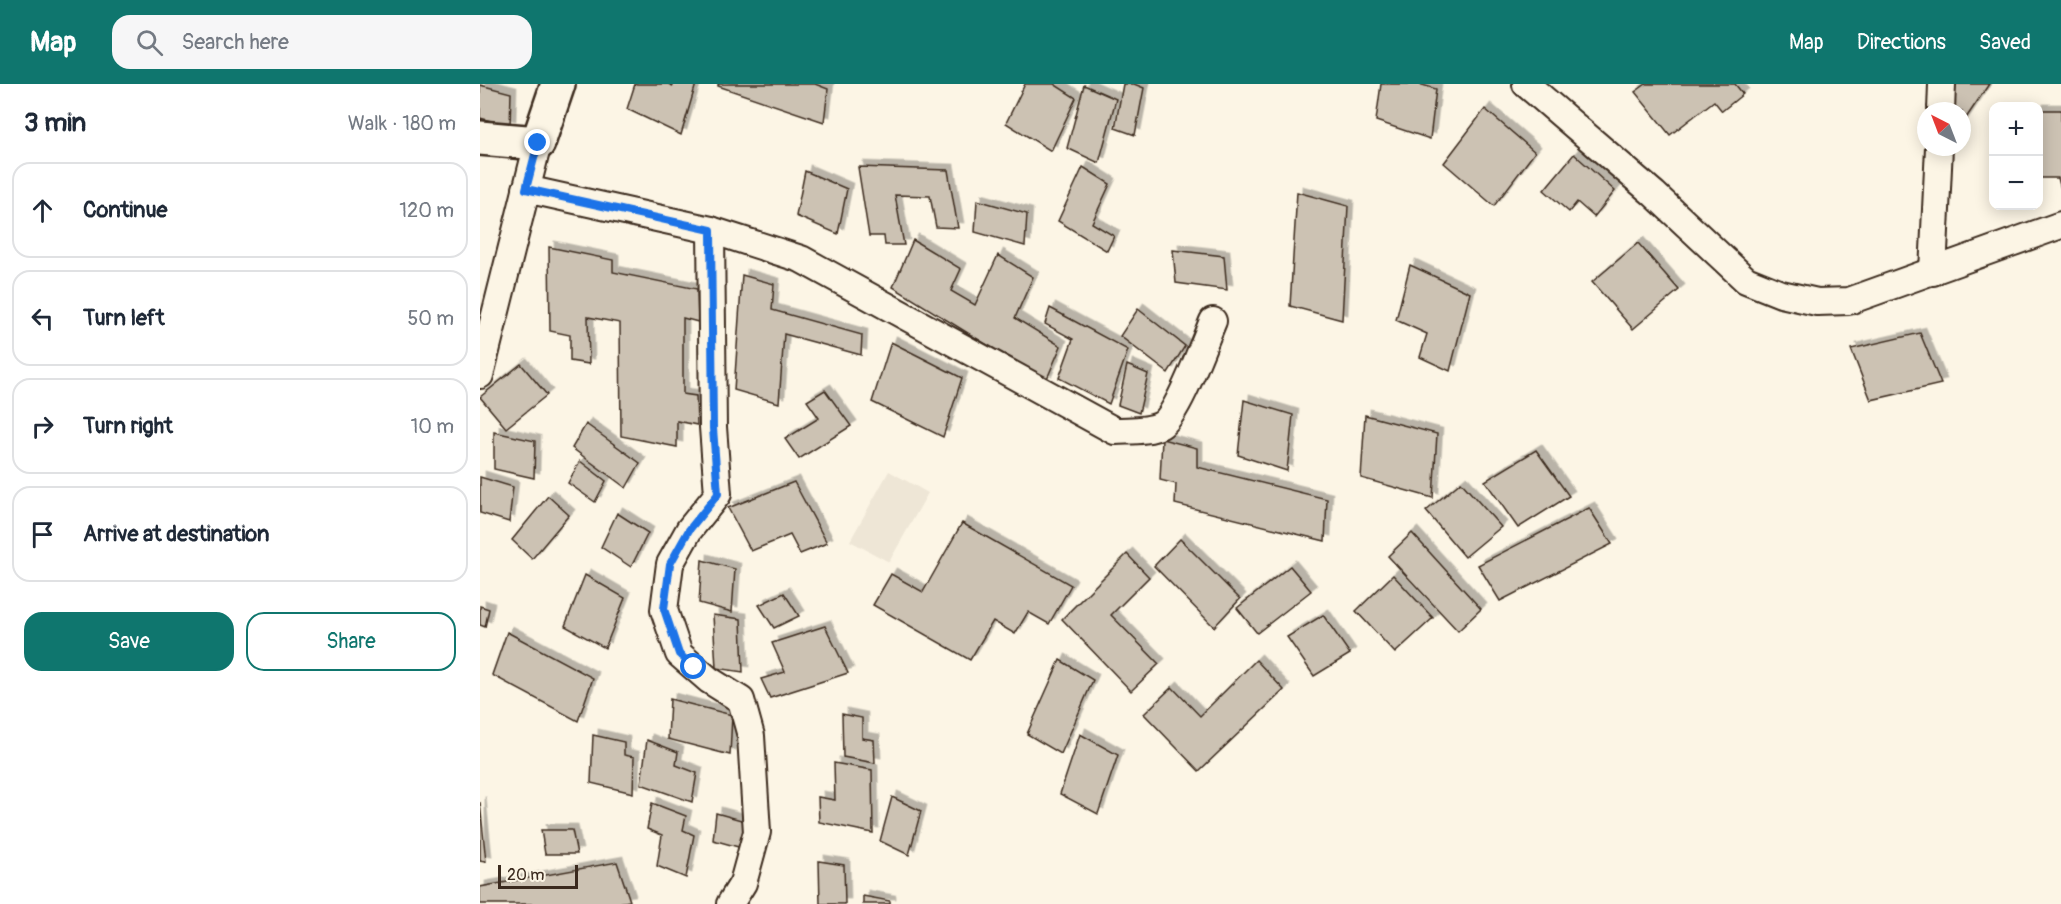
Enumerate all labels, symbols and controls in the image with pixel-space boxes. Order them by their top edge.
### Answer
search box [112,15,532,69]
text: Map [30,25,76,60]
icon: search [133,26,166,59]
text: Search here [181,28,289,56]
text: Map [1789,29,1824,56]
text: Directions [1857,29,1946,56]
text: Saved [1979,29,2031,56]
north arrow [1917,102,1971,156]
map controls [1989,102,2043,210]
button: + [1989,102,2043,156]
text: 3 min [24,107,86,139]
text: Walk · 180 m [348,111,456,136]
route end [524,129,550,155]
button: − [1989,156,2043,210]
icon: ahead [26,194,59,227]
text: Continue [83,196,167,224]
text: 120 m [399,198,454,223]
icon: left [26,302,59,335]
text: Turn left [83,304,165,332]
text: 50 m [407,306,454,331]
icon: right [26,410,59,443]
text: Turn right [83,412,173,440]
text: 10 m [410,414,454,439]
icon: arrive [26,518,59,551]
text: Arrive at destination [83,520,269,548]
button: Save [24,612,234,671]
button: Share [246,612,456,671]
route start [680,653,706,679]
scale bar [498,862,578,890]
text: 20 m [507,865,545,885]

